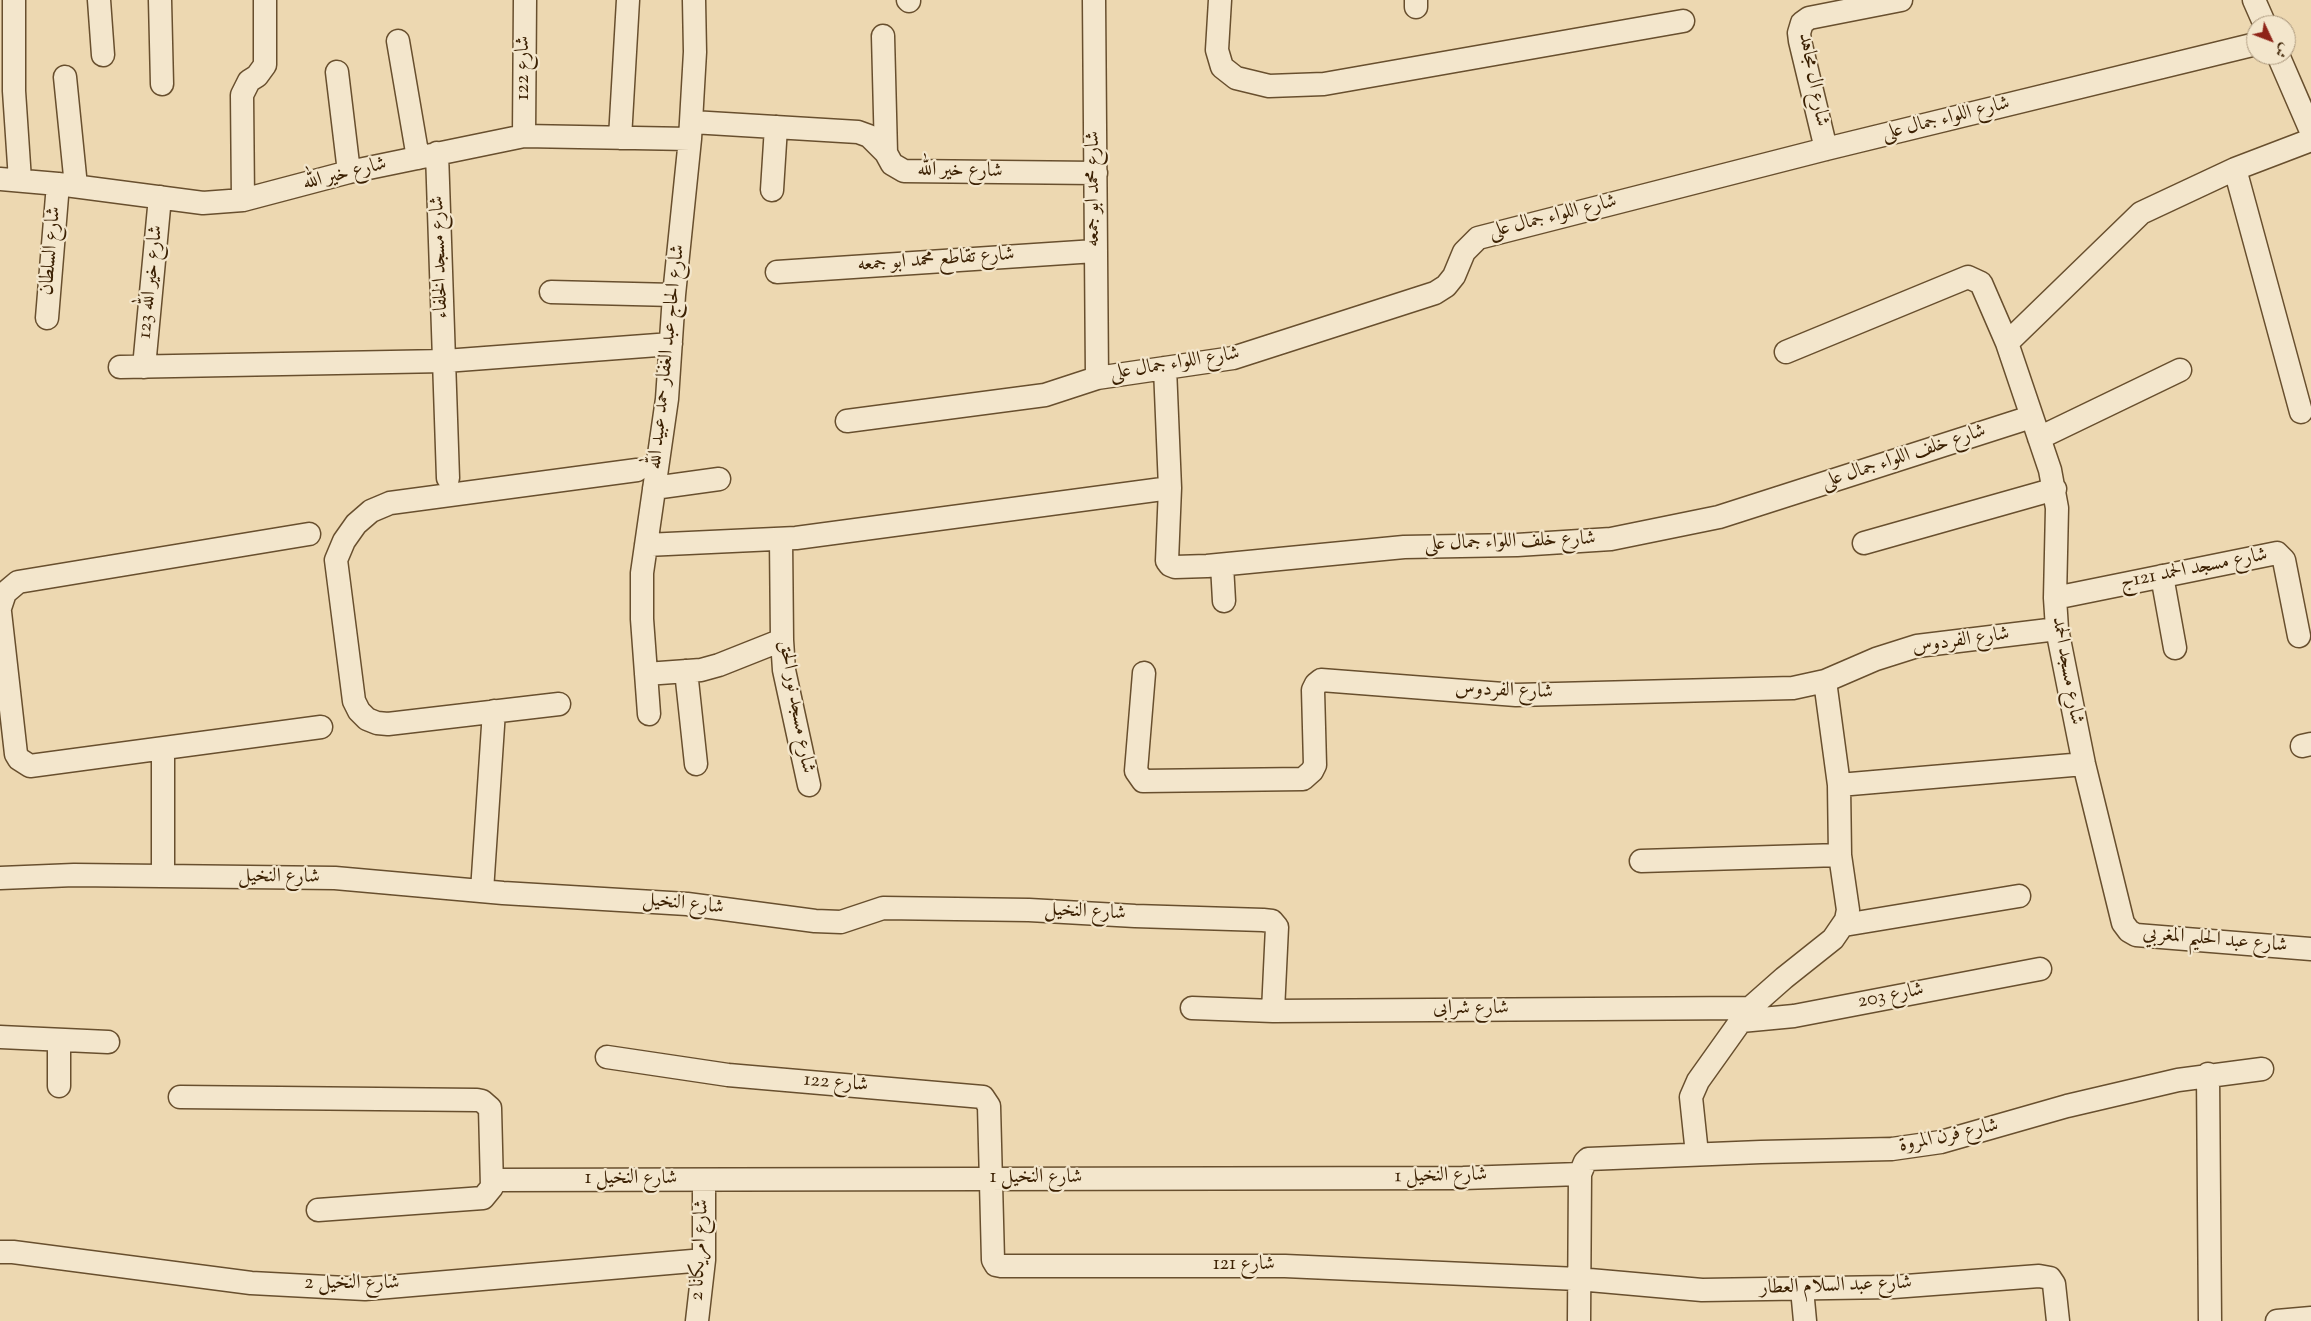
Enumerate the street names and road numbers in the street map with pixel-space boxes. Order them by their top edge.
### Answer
street label: شارع ال مجاهد [1791,31,1833,129]
street label: شارع 122 [513,36,537,100]
street label: شارع اللواء جمال على [1880,93,2012,147]
street label: شارع محمد ابو جمعه [1083,131,1107,247]
street label: شارع خير الله [301,153,389,197]
street label: شارع خير الله [917,159,1003,185]
street label: شارع اللواء جمال على [1487,191,1619,245]
street label: شارع مسجد الخلفاء [427,195,455,319]
street label: شارع السلطان [36,206,68,296]
street label: شارع خير الله 123 [134,224,170,340]
street label: شارع الحاج عبد الغفار حمد عبيد الله [644,243,692,471]
street label: شارع تقاطع محمد ابو جمعه [857,244,1015,278]
street label: شارع اللواء جمال على [1108,343,1242,387]
street label: شارع خلف اللواء جمال على [1819,420,1989,496]
street label: شارع خلف اللواء جمال على [1424,528,1596,558]
street label: شارع مسجد الحمد 121ج [2118,544,2270,596]
street label: شارع مسجد الحمد [2045,615,2087,727]
street label: شارع الفردوس [1911,623,2011,661]
street label: شارع مسجد نور الحق [772,639,818,775]
street label: شارع الفردوس [1455,678,1553,706]
street label: شارع النخيل [238,865,320,891]
street label: شارع النخيل [641,889,725,921]
street label: شارع النخيل [1044,899,1126,927]
street label: شارع عبد الحليم المغربي [2142,923,2288,959]
street label: شارع 203 [1856,979,1926,1015]
street label: شارع شرابى [1433,998,1509,1022]
street label: شارع 122 [803,1069,869,1099]
street label: شارع فرن المروة [1897,1115,2001,1159]
street label: شارع النخيل 1 [1394,1164,1488,1190]
street label: شارع النخيل 1 [990,1167,1082,1191]
street label: شارع النخيل 1 [585,1168,677,1192]
street label: شارع امريكانا 2 [686,1199,716,1301]
street label: شارع 121 [1213,1254,1275,1278]
street label: شارع عبد السلام العطار [1760,1272,1912,1302]
street label: شارع النخيل 2 [304,1273,400,1297]

